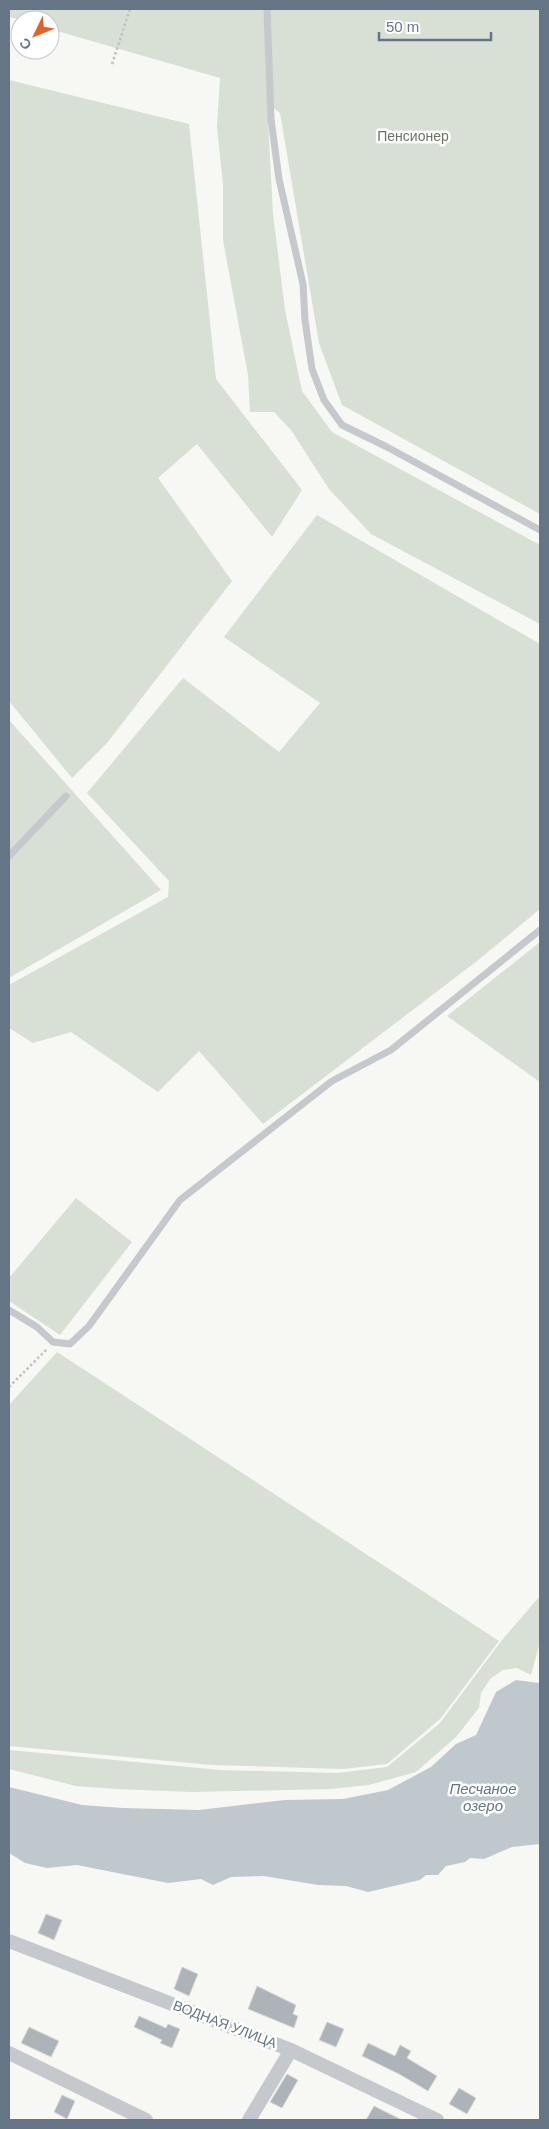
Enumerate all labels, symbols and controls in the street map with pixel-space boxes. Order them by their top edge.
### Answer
north arrow [10,10,60,60]
scale bar [379,10,492,42]
text: 50 m [386,18,419,35]
text: С [16,35,35,53]
park label: Пенсионер [377,128,449,144]
water label: Песчаное озеро [449,1780,517,1814]
street label: ВОДНАЯ УЛИЦА [171,1997,280,2051]

